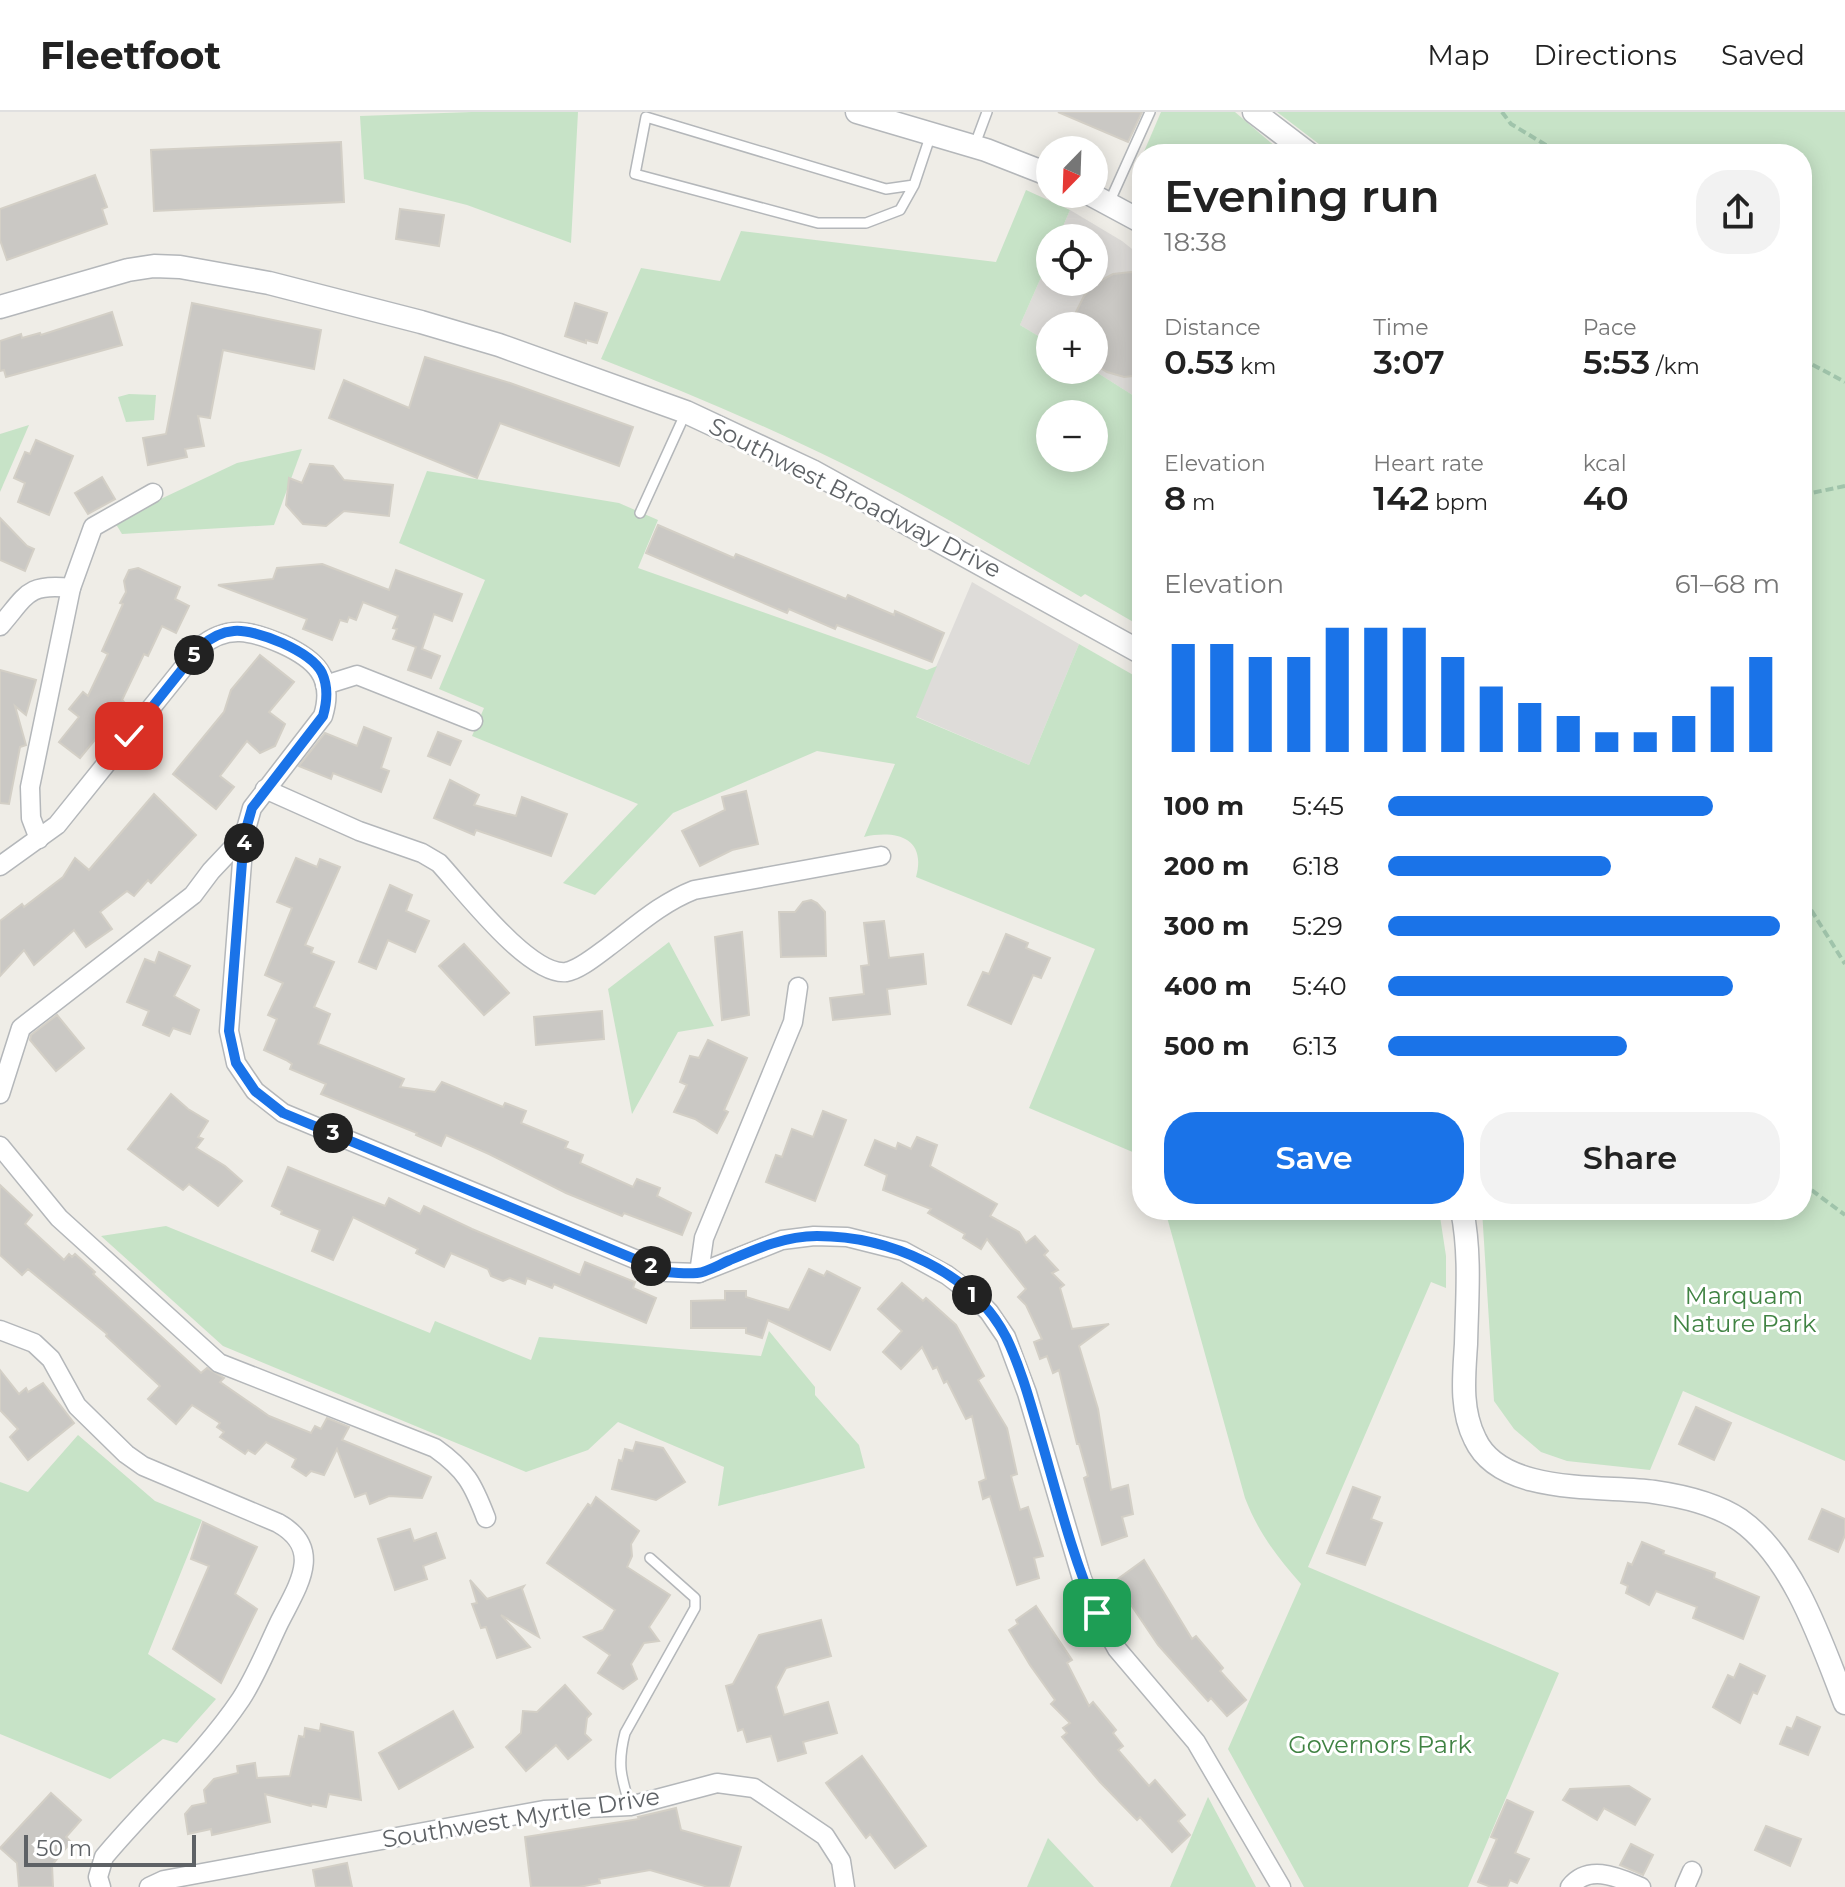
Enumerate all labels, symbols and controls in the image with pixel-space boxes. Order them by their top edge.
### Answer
text: Fleetfoot [40,32,221,79]
text: Map [1427,38,1489,72]
text: Directions [1533,38,1677,72]
text: Saved [1721,38,1805,72]
north arrow [1036,136,1108,208]
map controls [1036,136,1108,472]
text: Evening run [1164,169,1440,223]
button: share [1696,170,1780,254]
button: locate [1036,224,1108,296]
text: 18:38 [1164,226,1227,258]
button: + [1036,312,1108,384]
text: Distance [1164,314,1261,341]
text: Time [1373,314,1429,341]
text: Pace [1583,314,1637,341]
text: 0.53 [1164,341,1234,383]
text: 3:07 [1373,341,1445,383]
text: 5:53 [1583,341,1650,383]
text: km [1234,353,1276,380]
text: /km [1650,353,1700,380]
button: − [1036,400,1108,472]
street label: Southwest Broadway Drive [704,411,1006,584]
text: Elevation [1164,450,1266,477]
text: Heart rate [1373,450,1484,477]
text: kcal [1583,450,1627,477]
text: 8 [1164,477,1186,519]
text: 142 [1373,477,1429,519]
text: 40 [1583,477,1629,519]
text: m [1186,489,1215,516]
text: bpm [1429,489,1488,516]
text: Elevation [1164,568,1284,600]
text: 61–68 m [1675,568,1780,600]
pin: 5 [174,635,214,675]
text: 5 [187,641,201,668]
pin [95,702,163,770]
icon: check [107,714,151,758]
text: 100 m [1164,790,1244,822]
text: 5:45 [1292,790,1344,822]
pin: 4 [224,823,264,863]
text: 4 [236,829,252,856]
text: 200 m [1164,850,1249,882]
text: 6:18 [1292,850,1339,882]
text: 300 m [1164,910,1249,942]
text: 5:29 [1292,910,1343,942]
text: 400 m [1164,970,1252,1002]
text: 5:40 [1292,970,1347,1002]
text: 500 m [1164,1030,1249,1062]
text: 6:13 [1292,1030,1337,1062]
button: Save [1164,1112,1464,1204]
button: Share [1480,1112,1780,1204]
pin: 3 [313,1113,353,1153]
text: 3 [326,1119,340,1146]
pin: 2 [631,1246,671,1286]
text: 2 [645,1252,657,1279]
pin: 1 [952,1275,992,1315]
text: 1 [968,1281,976,1308]
park label: Marquam Nature Park [1672,1281,1817,1338]
pin [1063,1579,1131,1647]
icon: arrive [1075,1591,1119,1635]
park label: Governors Park [1288,1730,1472,1759]
street label: Southwest Myrtle Drive [380,1781,662,1854]
scale bar [24,1831,196,1867]
text: 50 m [36,1835,92,1862]

